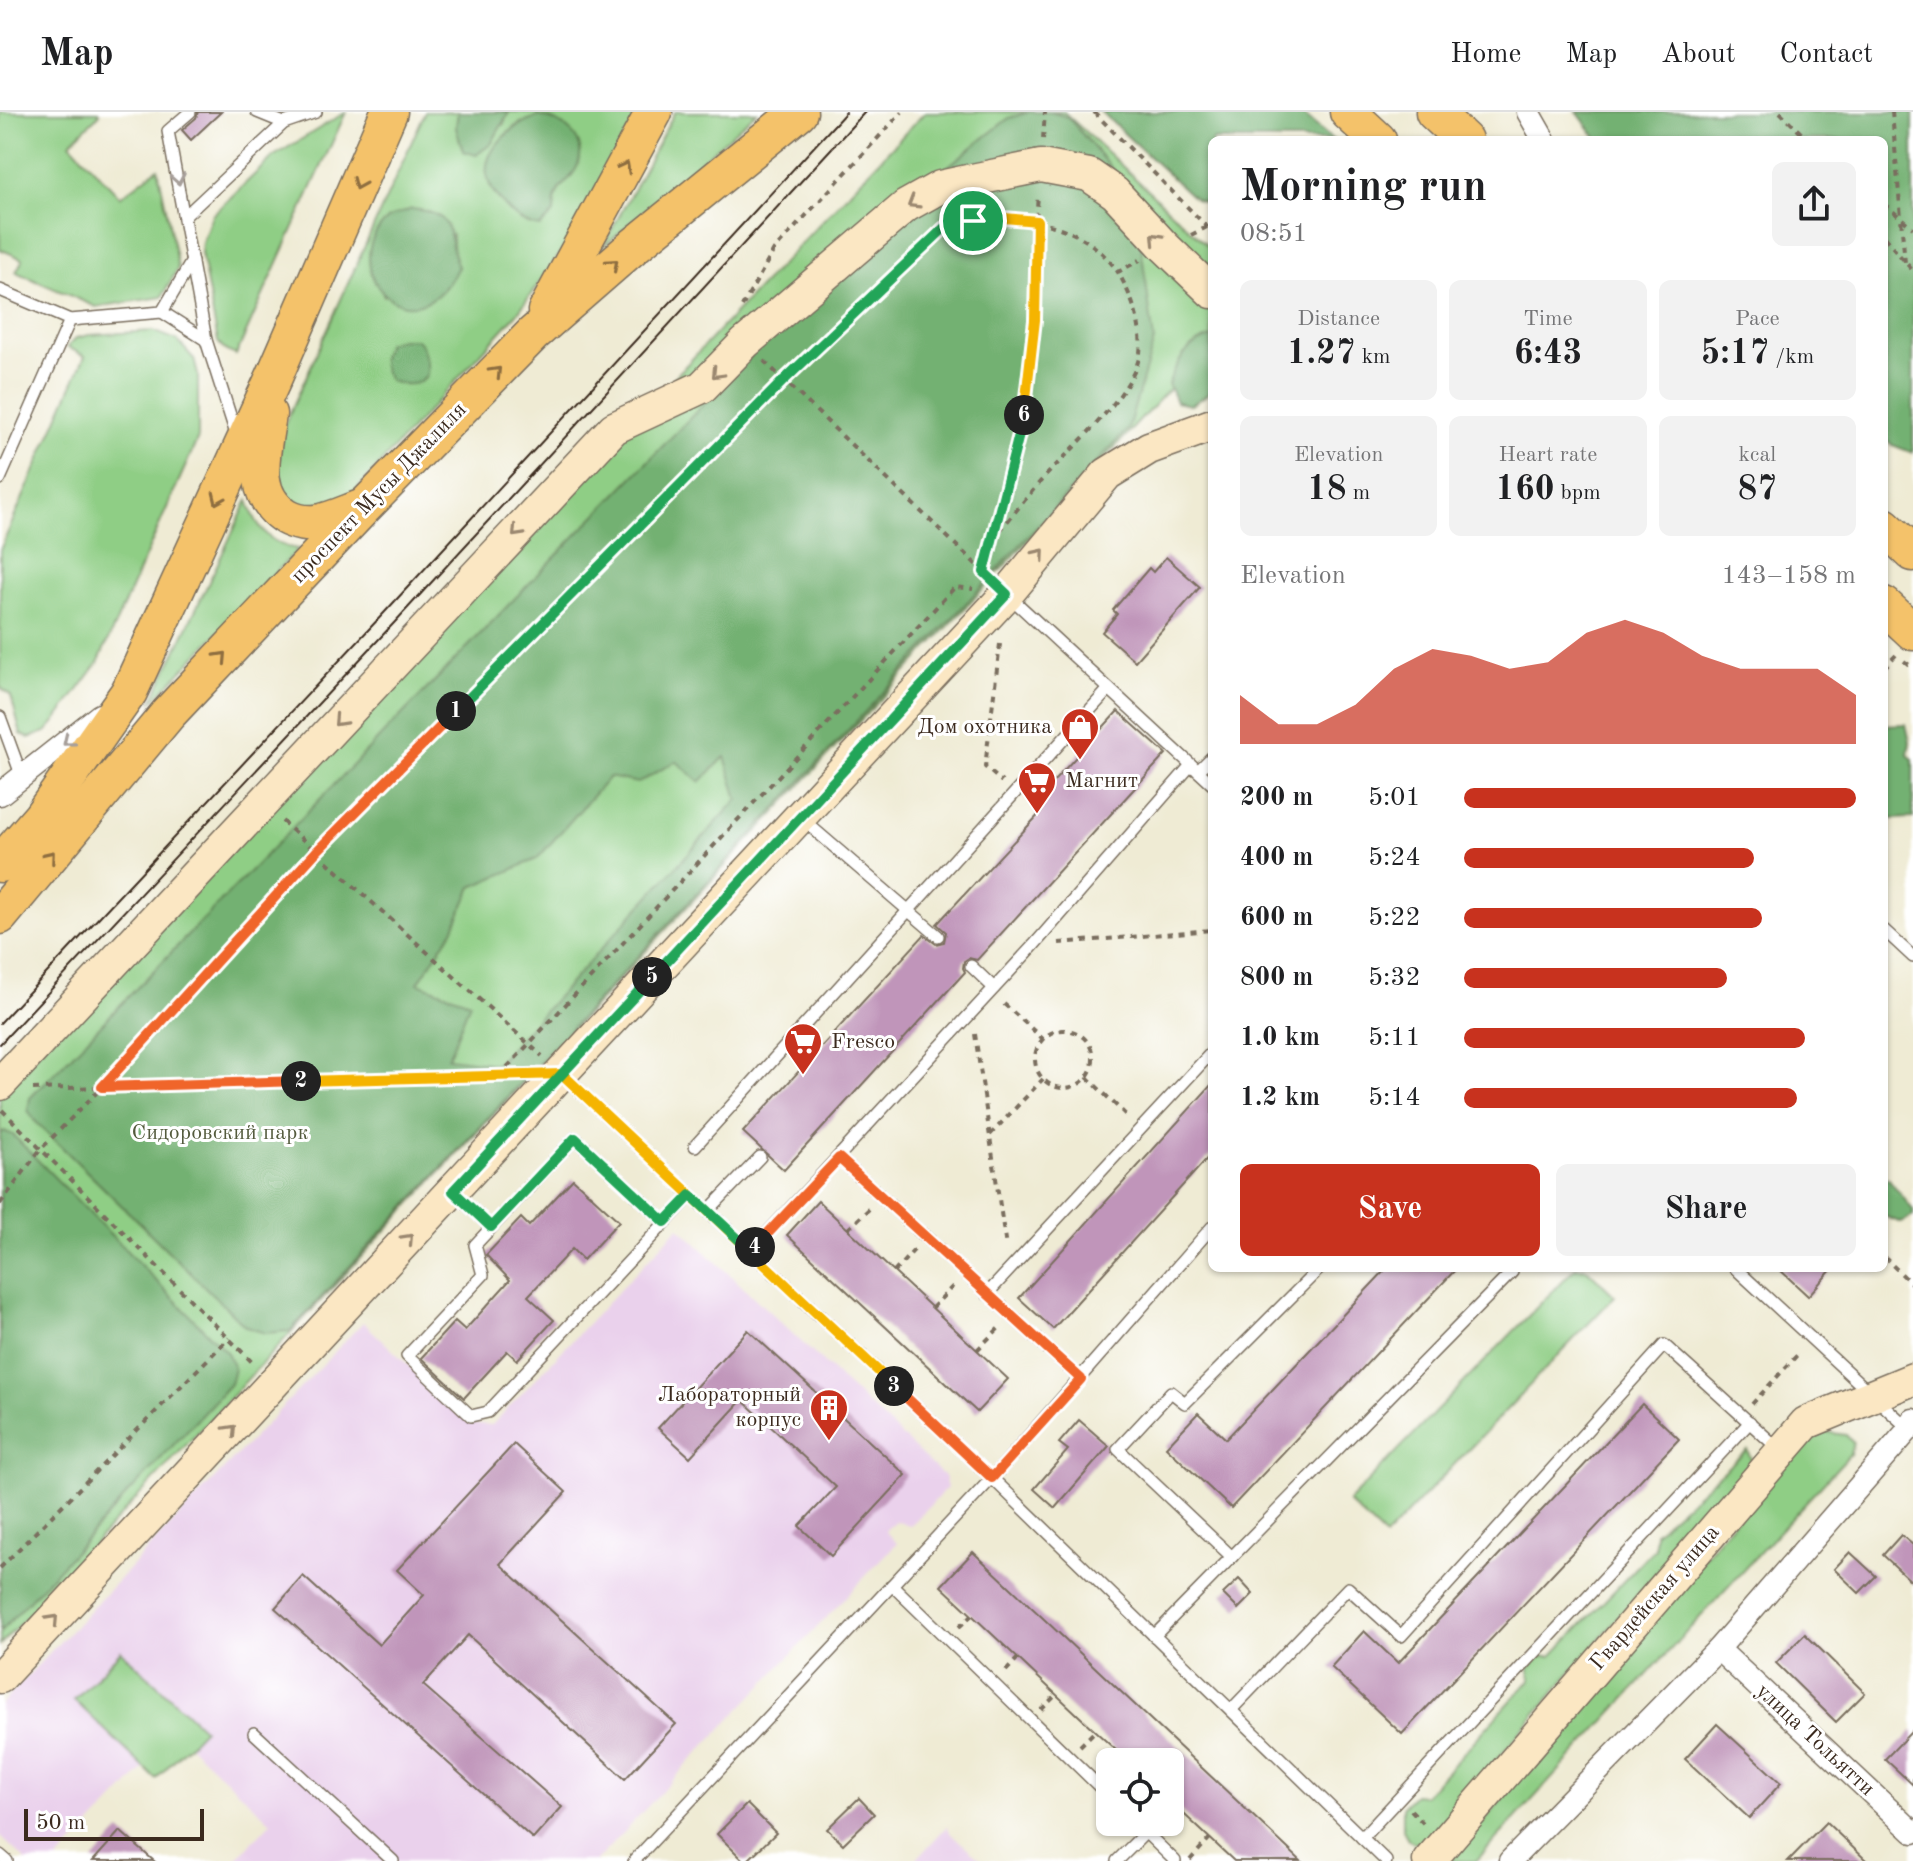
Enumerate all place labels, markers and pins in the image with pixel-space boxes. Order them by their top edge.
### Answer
pin [939,187,1007,255]
pin: 6 [1004,395,1044,435]
pin: 1 [436,691,476,731]
shop icon: Дом охотника [1059,706,1101,761]
place label: Дом охотника [918,716,1052,738]
supermarket icon: Магнит [1016,760,1058,815]
place label: Магнит [1065,770,1138,792]
pin: 5 [632,957,672,997]
supermarket icon: Fresco [782,1021,824,1076]
place label: Fresco [831,1031,895,1053]
pin: 2 [281,1061,321,1101]
pin: 4 [735,1227,775,1267]
pin: 3 [874,1366,914,1406]
place label: Лабораторный корпус [658,1384,801,1431]
building icon: Лабораторный корпус [808,1387,850,1442]

